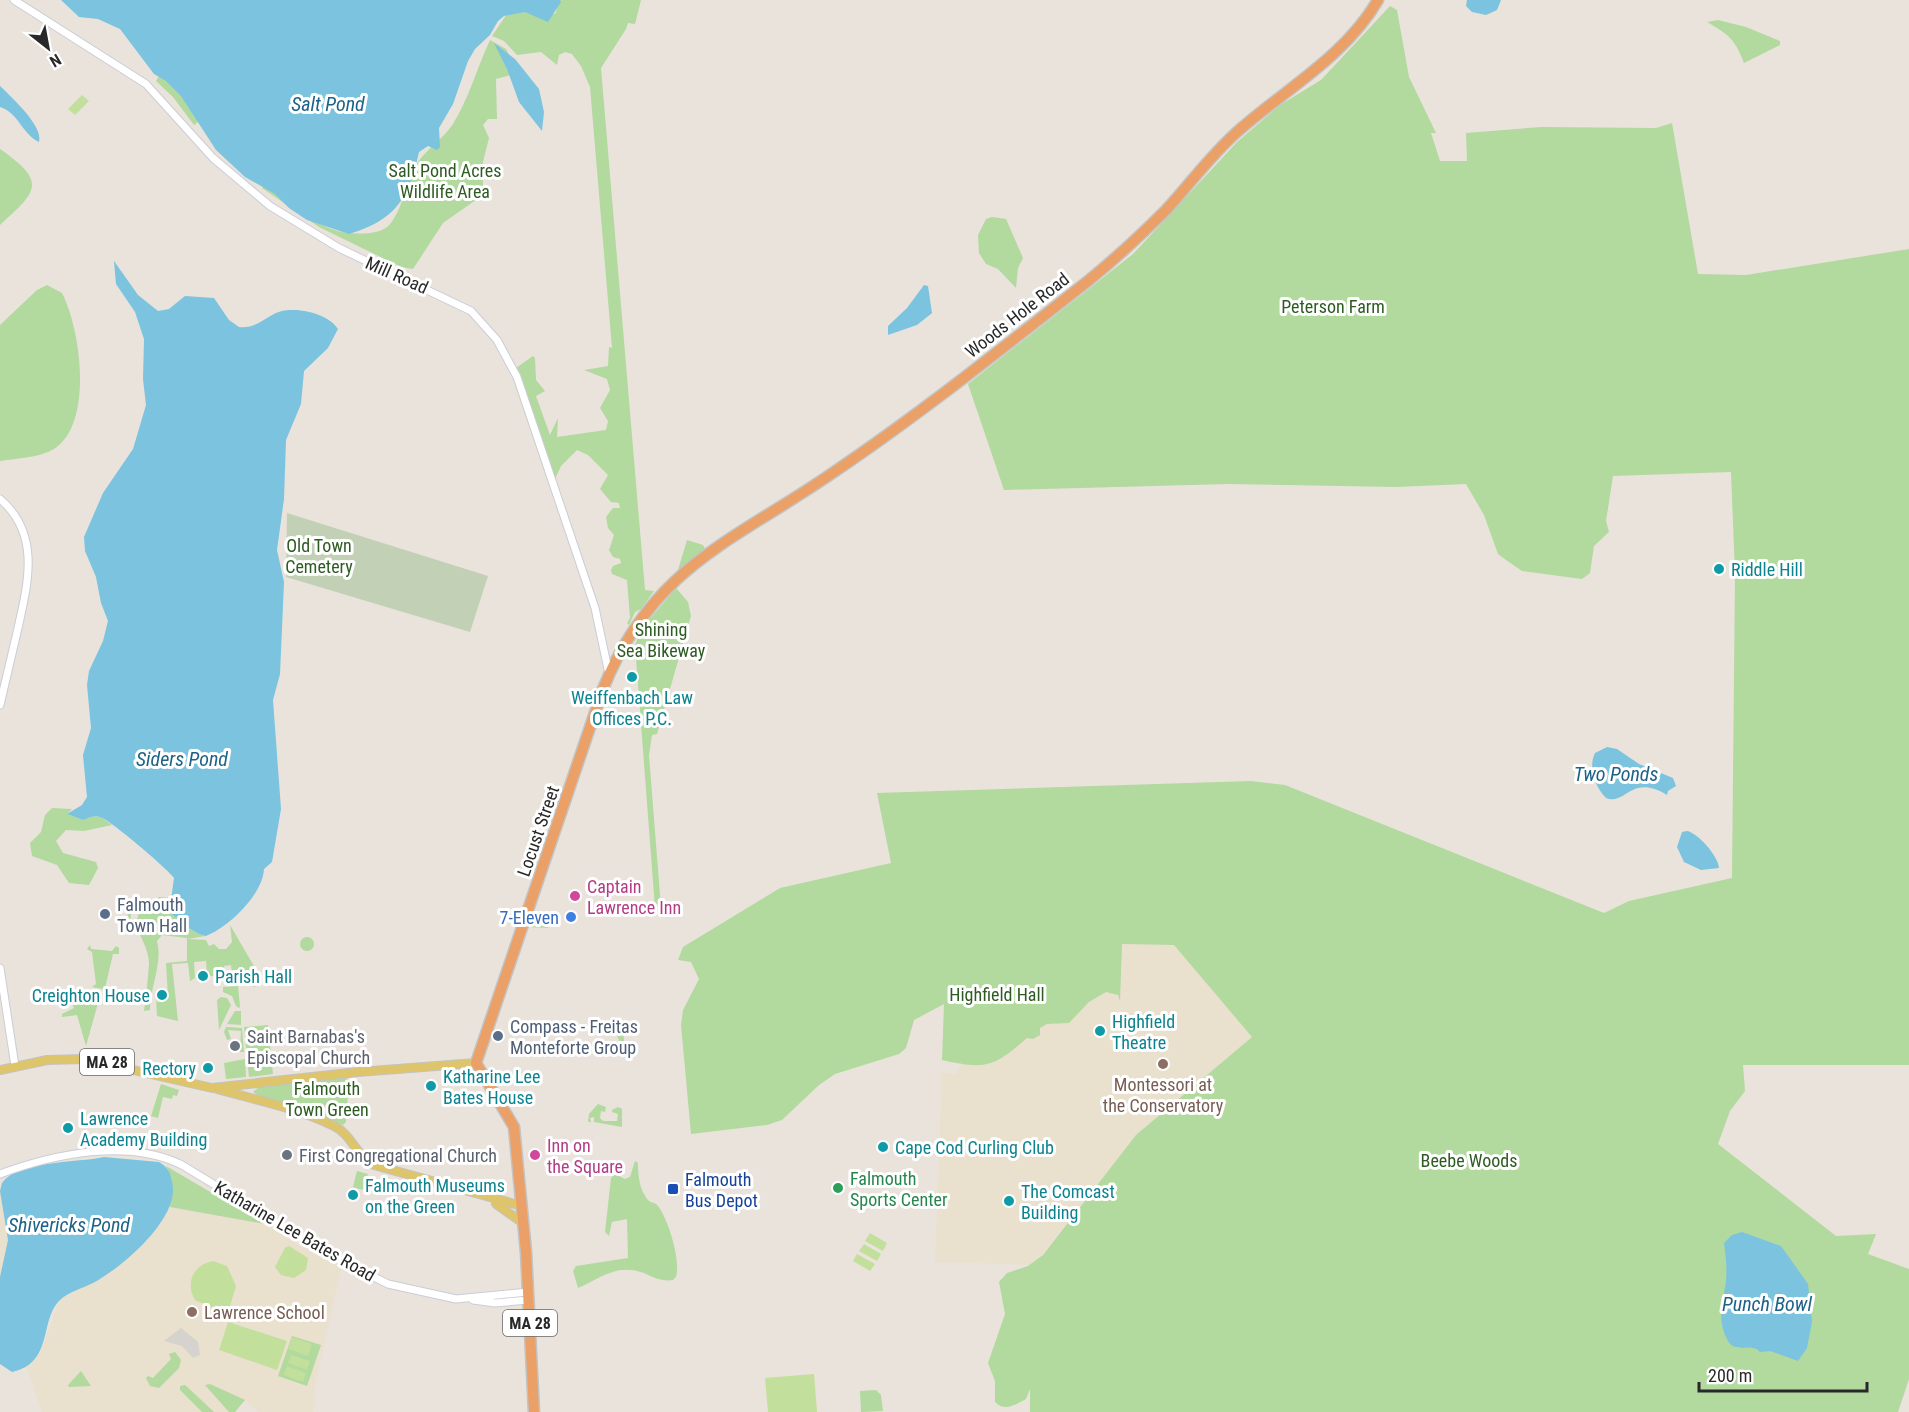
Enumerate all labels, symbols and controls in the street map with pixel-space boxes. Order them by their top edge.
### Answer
north arrow [18,18,78,78]
text: N [46,50,65,71]
water label: Salt Pond [291,92,365,116]
park label: Salt Pond Acres Wildlife Area [389,160,501,202]
street label: Mill Road [362,252,432,298]
street label: Woods Hole Road [961,268,1073,362]
park label: Peterson Farm [1281,296,1385,317]
park label: Old Town Cemetery [285,535,353,577]
place label: Riddle Hill [1731,559,1803,580]
marker: Riddle Hill [1712,562,1726,576]
park label: Shining Sea Bikeway [617,619,706,661]
marker: Weiffenbach Law Offices P.C. [625,670,639,684]
place label: Weiffenbach Law Offices P.C. [571,687,693,729]
water label: Siders Pond [136,747,228,771]
water label: Two Ponds [1574,762,1658,786]
street label: Locust Street [513,783,563,879]
place label: Captain Lawrence Inn [587,876,681,918]
marker: Captain Lawrence Inn [568,889,582,903]
place label: Falmouth Town Hall [117,894,187,936]
marker: Falmouth Town Hall [98,907,112,921]
place label: 7-Eleven [500,907,559,928]
marker: 7-Eleven [564,910,578,924]
place label: Parish Hall [215,966,292,987]
marker: Parish Hall [196,969,210,983]
park label: Highfield Hall [949,984,1045,1005]
place label: Creighton House [32,985,150,1006]
marker: Creighton House [155,988,169,1002]
place label: Highfield Theatre [1112,1011,1175,1053]
place label: Compass - Freitas Monteforte Group [510,1016,638,1058]
marker: Highfield Theatre [1093,1024,1107,1038]
place label: Saint Barnabas's Episcopal Church [247,1026,370,1068]
marker: Compass - Freitas Monteforte Group [491,1029,505,1043]
marker: Saint Barnabas's Episcopal Church [228,1039,242,1053]
road number: MA 28 [80,1049,134,1075]
marker: Montessori at the Conservatory [1156,1057,1170,1071]
place label: Rectory [142,1058,196,1079]
marker: Rectory [201,1061,215,1075]
place label: Katharine Lee Bates House [443,1066,540,1108]
place label: Montessori at the Conservatory [1103,1074,1224,1116]
park label: Falmouth Town Green [285,1078,369,1120]
marker: Katharine Lee Bates House [424,1079,438,1093]
place label: Lawrence Academy Building [80,1108,207,1150]
marker: Lawrence Academy Building [61,1121,75,1135]
place label: Inn on the Square [547,1135,623,1177]
place label: Cape Cod Curling Club [895,1137,1054,1158]
marker: Cape Cod Curling Club [876,1140,890,1154]
place label: First Congregational Church [299,1145,497,1166]
marker: First Congregational Church [280,1148,294,1162]
marker: Inn on the Square [528,1148,542,1162]
park label: Beebe Woods [1421,1150,1517,1171]
place label: Falmouth Sports Center [850,1168,948,1210]
place label: Falmouth Bus Depot [685,1169,758,1211]
place label: Falmouth Museums on the Green [365,1175,505,1217]
street label: Katharine Lee Bates Road [211,1176,379,1286]
marker: Falmouth Sports Center [831,1181,845,1195]
place label: The Comcast Building [1021,1181,1115,1223]
marker: Falmouth Bus Depot [666,1182,680,1196]
marker: Falmouth Museums on the Green [346,1188,360,1202]
marker: The Comcast Building [1002,1194,1016,1208]
water label: Shivericks Pond [8,1213,130,1237]
water label: Punch Bowl [1722,1292,1812,1316]
place label: Lawrence School [204,1302,325,1323]
marker: Lawrence School [185,1305,199,1319]
road number: MA 28 [503,1310,557,1336]
scale bar [1699,1355,1867,1393]
text: 200 m [1708,1365,1752,1386]

